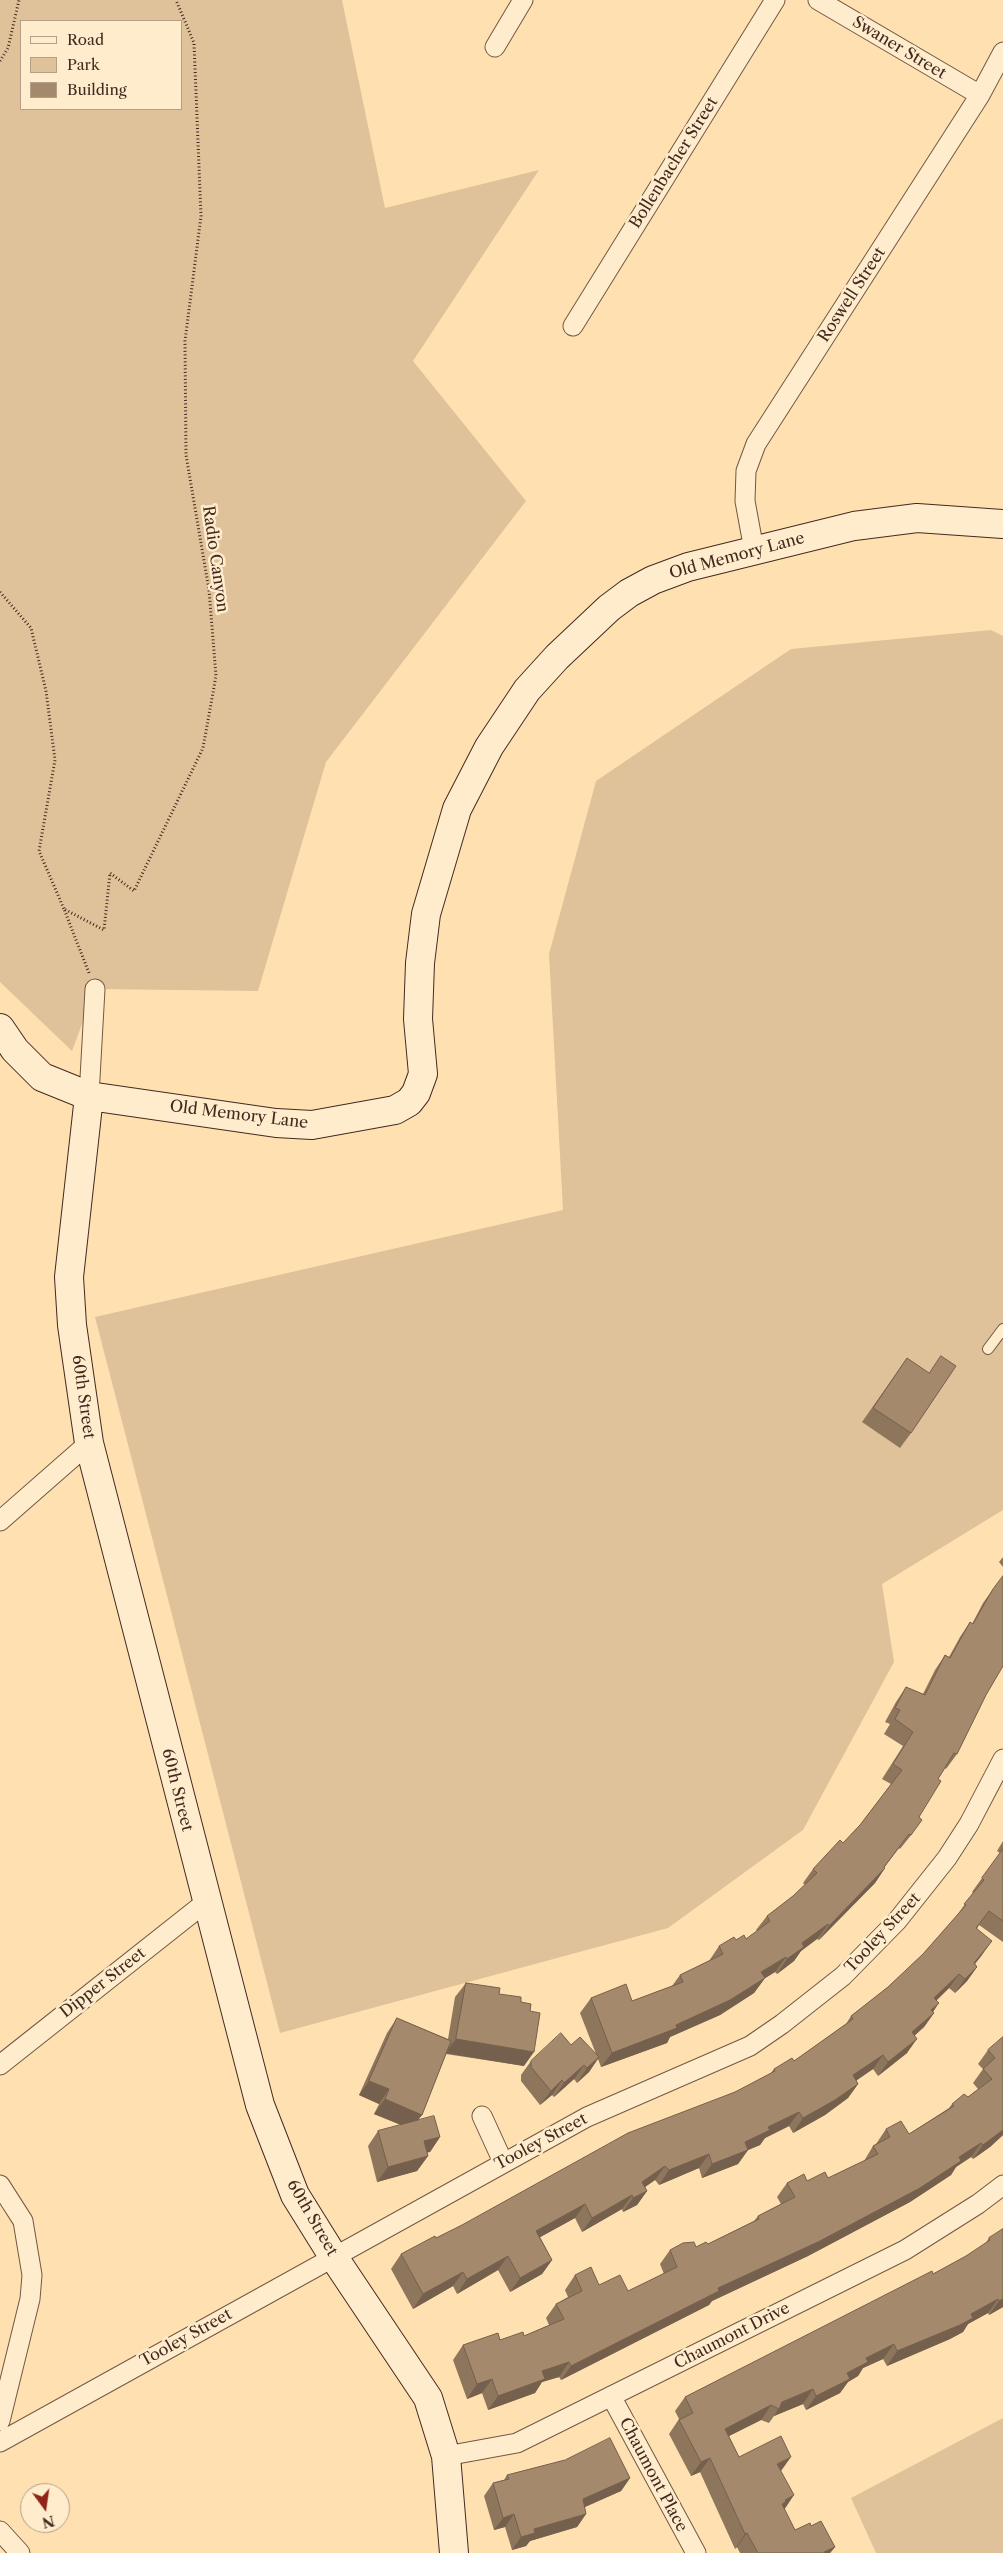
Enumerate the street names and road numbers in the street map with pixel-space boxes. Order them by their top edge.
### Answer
street label: Swaner Street [849,12,949,84]
street label: Bollenbacher Street [626,94,722,232]
street label: Roswell Street [814,244,890,346]
street label: Radio Canyon [198,504,232,614]
street label: Old Memory Lane [667,529,807,583]
street label: Old Memory Lane [169,1097,309,1133]
street label: 60th Street [68,1354,98,1440]
street label: 60th Street [157,1747,197,1833]
street label: Tooley Street [841,1889,925,1977]
street label: Dipper Street [57,1944,149,2022]
street label: Tooley Street [491,2110,591,2174]
street label: 60th Street [282,2176,342,2260]
street label: Chaumont Drive [671,2299,793,2373]
street label: Tooley Street [137,2305,235,2371]
street label: Chaumont Place [615,2415,691,2535]

